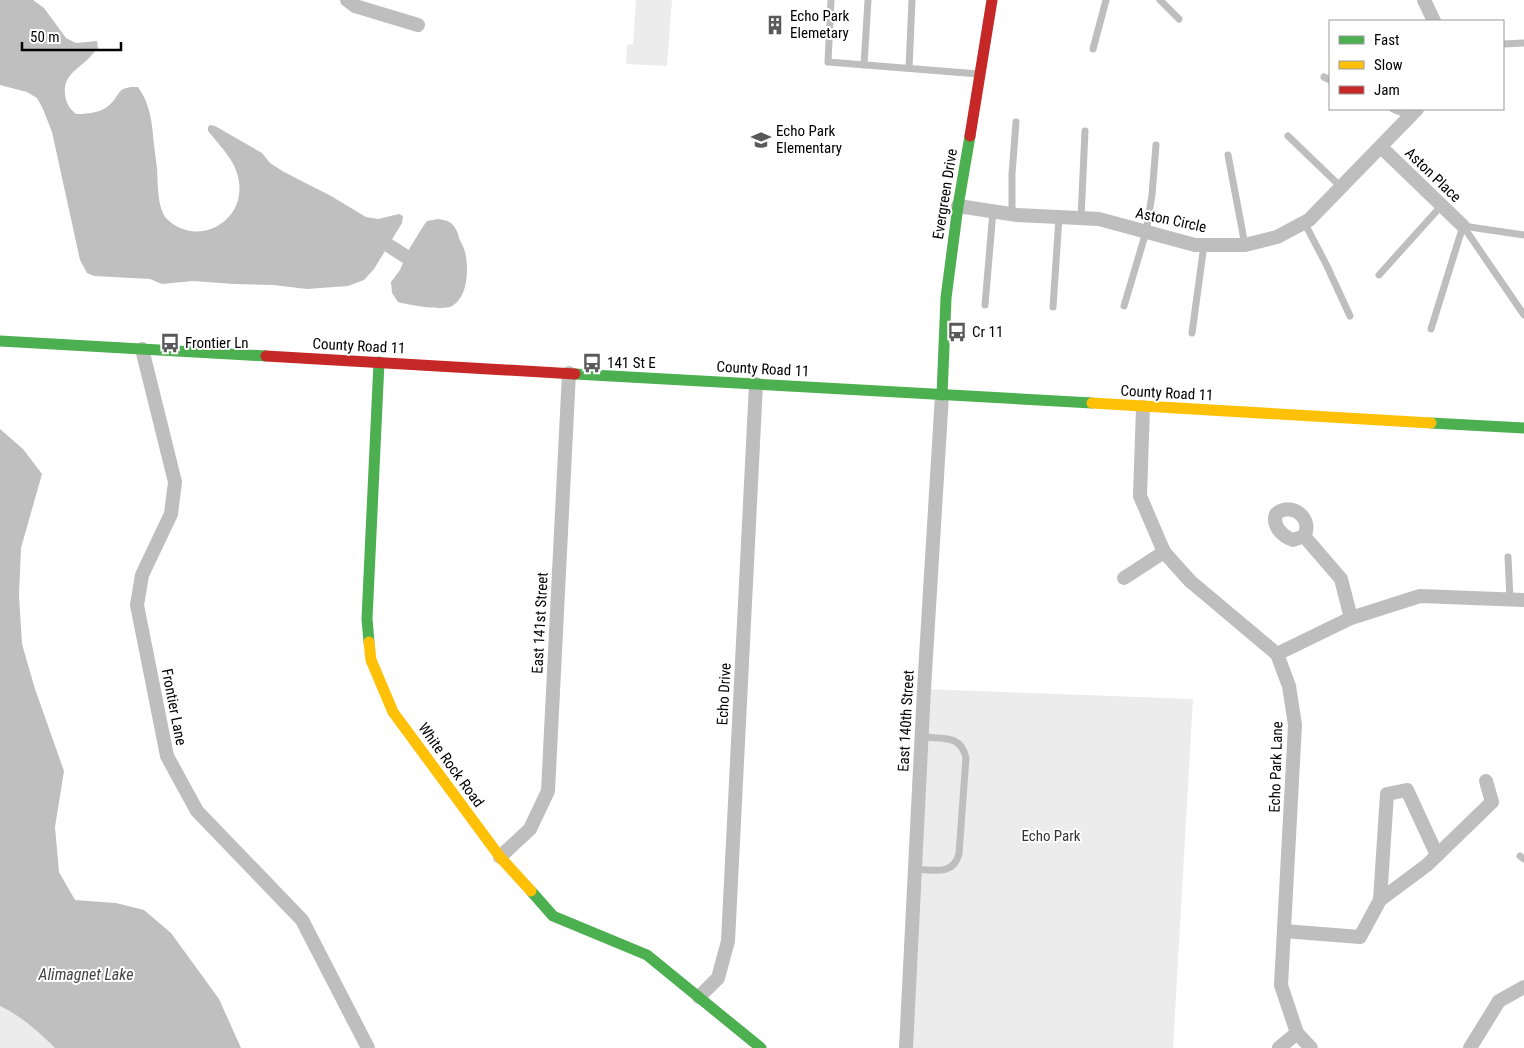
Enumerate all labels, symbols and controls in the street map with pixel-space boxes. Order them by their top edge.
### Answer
place label: Echo Park Elemetary [790,7,849,42]
building icon: Echo Park Elemetary [764,14,786,36]
scale bar [22,20,121,52]
legend [1329,20,1504,110]
text: 50 m [30,28,60,46]
text: Fast [1374,31,1399,49]
text: Slow [1374,56,1403,74]
text: Jam [1374,81,1400,99]
place label: Echo Park Elementary [776,122,842,157]
school or university icon: Echo Park Elementary [750,129,772,151]
street label: Aston Place [1401,144,1465,206]
street label: Evergreen Drive [929,147,961,241]
street label: Aston Circle [1134,204,1208,236]
bus stop icon: Cr 11 [946,321,968,343]
place label: Cr 11 [972,323,1003,341]
bus stop icon: Frontier Ln [159,332,181,354]
place label: Frontier Ln [185,334,249,352]
street label: County Road 11 [312,335,406,357]
bus stop icon: 141 St E [581,352,603,374]
place label: 141 St E [607,354,656,372]
street label: County Road 11 [716,358,810,380]
street label: County Road 11 [1120,382,1214,404]
street label: East 141st Street [528,572,552,674]
street label: Echo Drive [713,662,735,726]
street label: Frontier Lane [158,667,190,747]
street label: East 140th Street [894,670,918,772]
street label: White Rock Road [414,719,488,811]
street label: Echo Park Lane [1265,721,1287,813]
park label: Echo Park [1021,827,1081,845]
water label: Alimagnet Lake [38,965,133,984]

